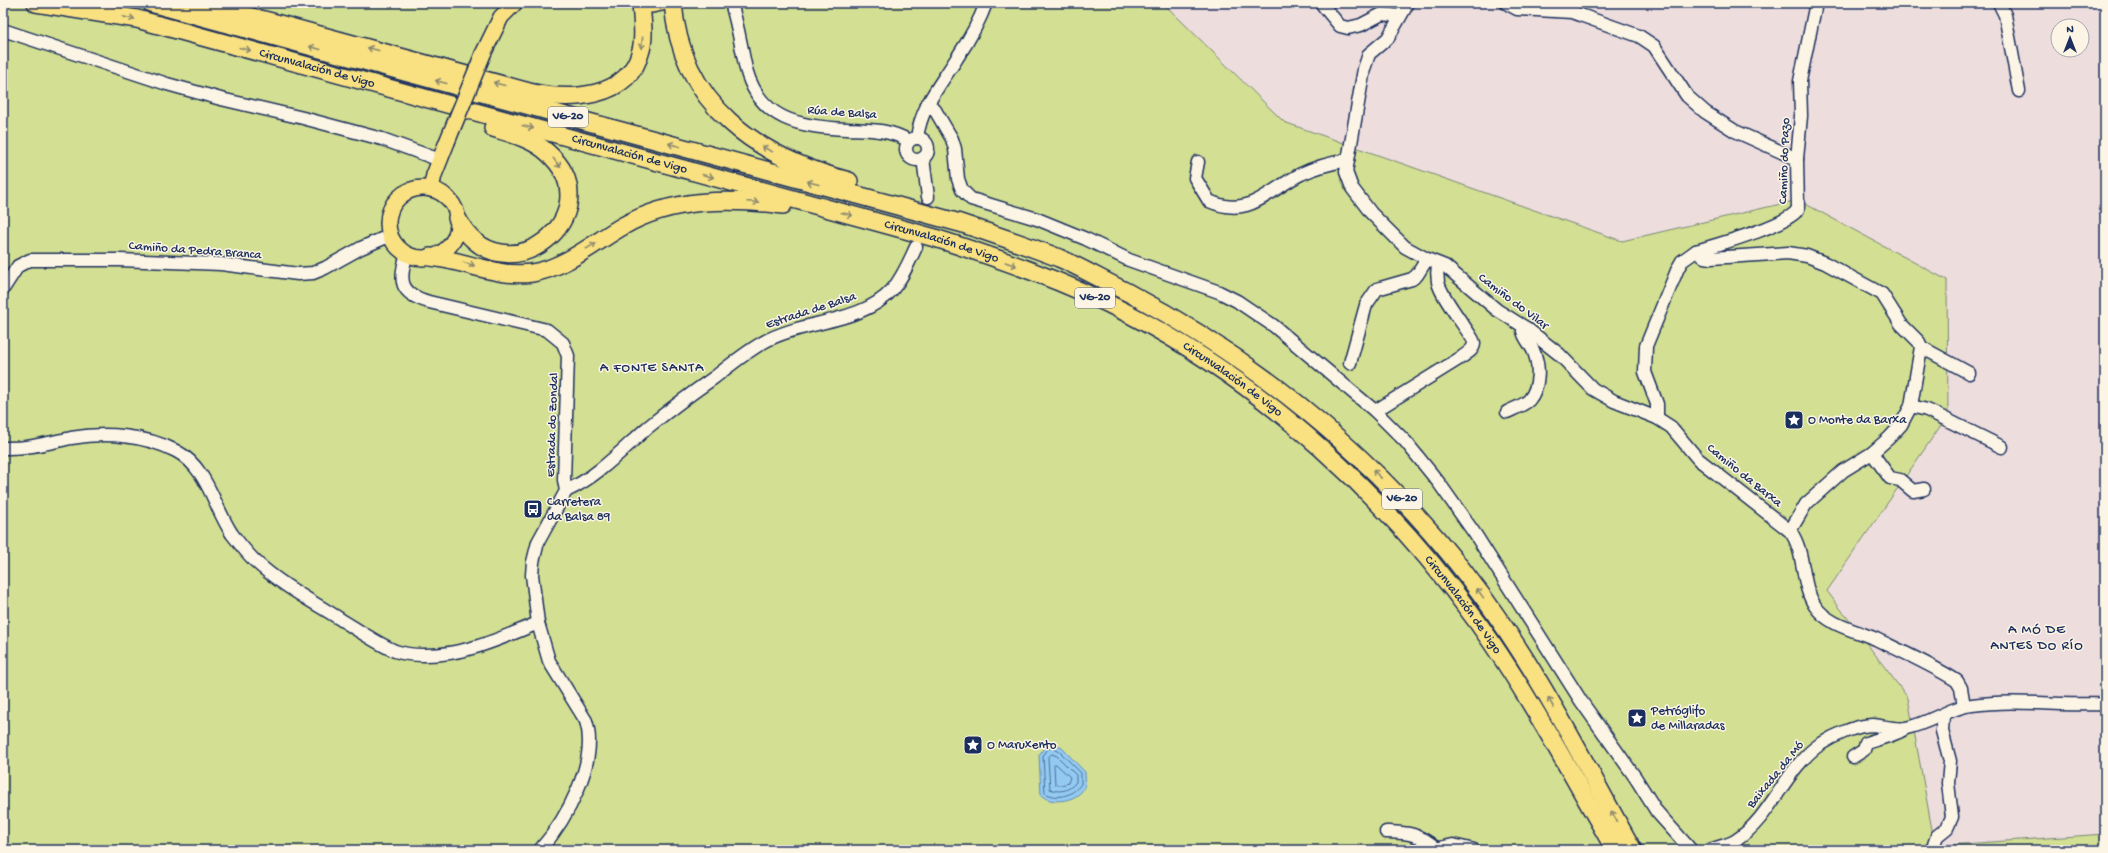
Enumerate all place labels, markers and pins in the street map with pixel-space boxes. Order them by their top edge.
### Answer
place icon: O Monte da Barxa [1783,409,1805,431]
place label: O Monte da Barxa [1808,413,1907,428]
place label: Carretera da Balsa 89 [547,495,611,525]
bus stop icon: Carretera da Balsa 89 [522,498,544,520]
place label: Petróglifo de Millaradas [1650,704,1726,734]
place icon: Petróglifo de Millaradas [1626,707,1648,729]
place icon: O Maruxento [962,734,984,756]
place label: O Maruxento [987,738,1057,753]

